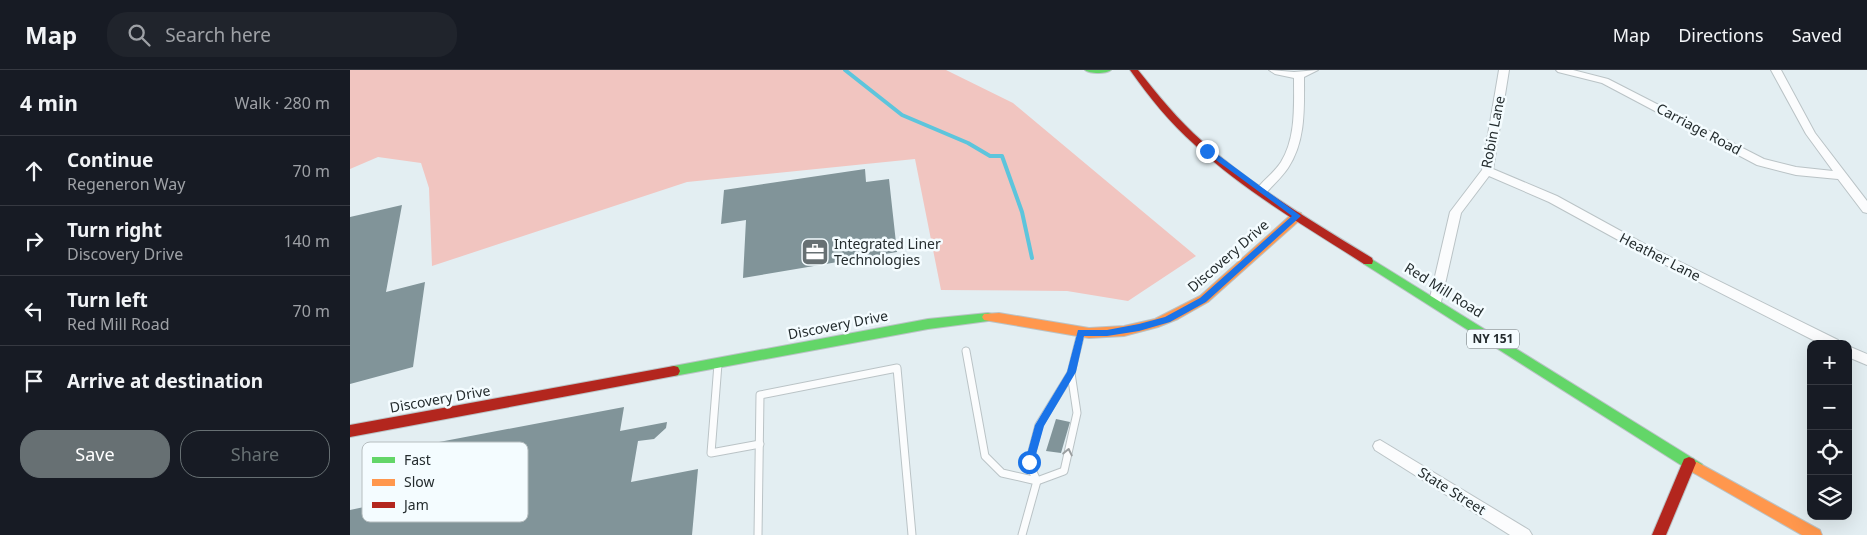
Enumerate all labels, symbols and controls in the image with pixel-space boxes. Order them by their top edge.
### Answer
search box [107,12,457,57]
text: Map [25,18,77,51]
icon: search [125,21,153,49]
text: Search here [165,22,271,48]
text: Map [1613,23,1650,47]
text: Directions [1678,23,1764,47]
text: Saved [1792,23,1842,47]
text: 4 min [20,89,78,117]
text: Walk · 280 m [235,92,330,114]
street label: Robin Lane [1476,94,1509,170]
street label: Carriage Road [1653,98,1745,159]
route end [1196,140,1219,163]
text: Continue [67,147,153,173]
icon: ahead [20,157,48,185]
text: 70 m [293,160,330,182]
text: Regeneron Way [67,173,185,195]
street label: Discovery Drive [1183,215,1272,296]
text: Turn right [67,217,162,243]
icon: right [20,227,48,255]
street label: Heather Lane [1616,228,1704,285]
text: 140 m [283,230,330,252]
place label: Integrated Liner Technologies [834,234,941,269]
office icon: Integrated Liner Technologies [800,237,830,267]
text: Discovery Drive [67,243,183,265]
street label: Red Mill Road [1401,258,1487,321]
text: Turn left [67,287,148,313]
icon: left [20,297,48,325]
text: 70 m [293,300,330,322]
street label: Discovery Drive [786,305,890,344]
text: Red Mill Road [67,313,169,335]
road number: NY 151 [1467,330,1519,348]
map controls [1807,340,1852,520]
button: + [1807,340,1852,385]
icon: arrive [20,367,48,395]
text: Arrive at destination [67,368,263,394]
street label: Discovery Drive [388,380,492,417]
button: − [1807,385,1852,430]
button: Save [20,430,170,478]
button: Share [180,430,330,478]
button: locate [1807,430,1852,475]
legend [362,442,528,522]
one-way arrow [1062,447,1073,456]
text: Fast [404,450,431,469]
route start [1018,451,1041,474]
street label: State Street [1415,462,1490,519]
text: Slow [404,472,435,491]
button: layers [1807,475,1852,520]
text: Jam [402,495,429,514]

